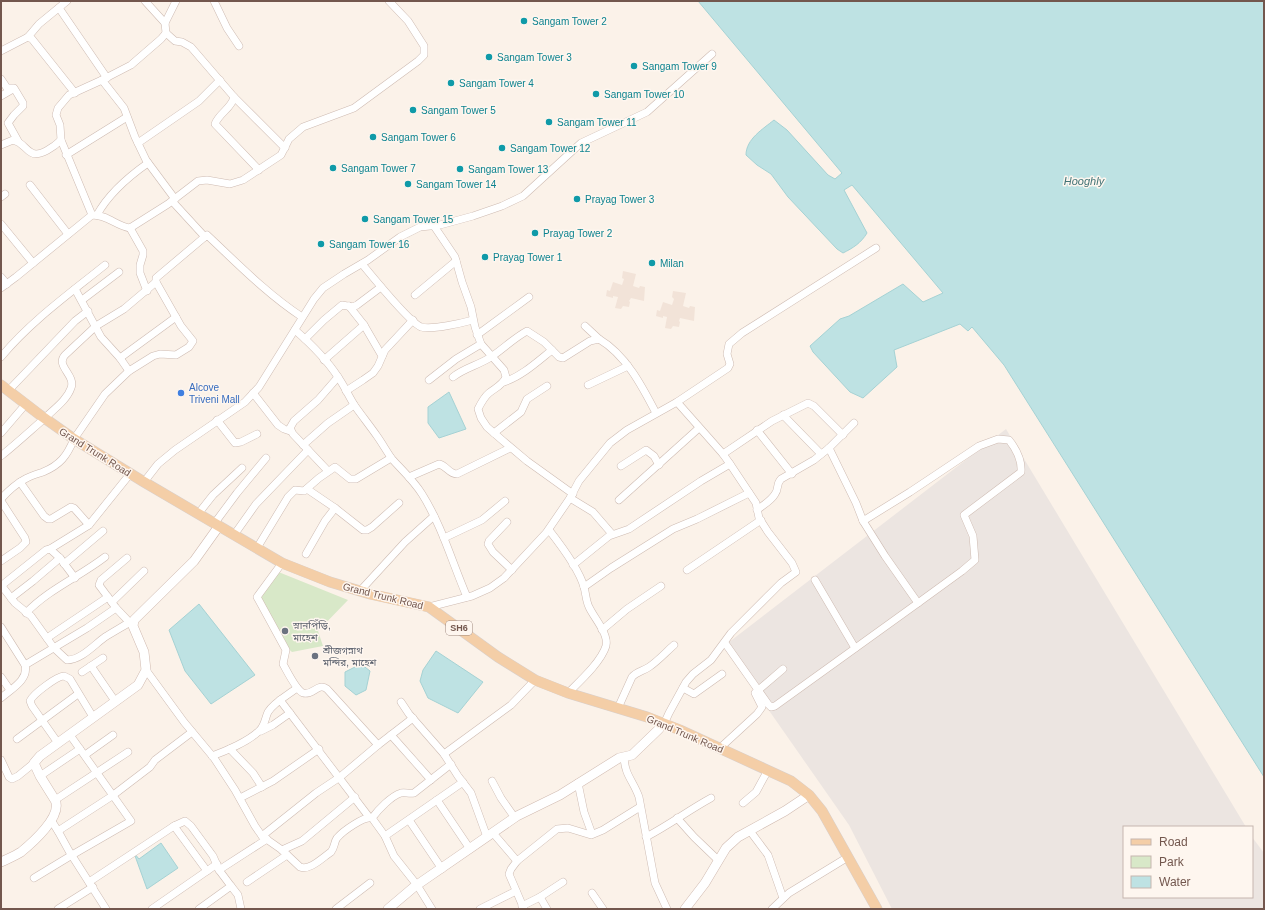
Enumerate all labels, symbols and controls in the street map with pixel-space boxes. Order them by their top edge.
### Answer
marker: Sangam Tower 2 [519,16,529,26]
place label: Sangam Tower 2 [532,16,607,27]
marker: Sangam Tower 3 [484,52,494,62]
place label: Sangam Tower 3 [497,52,572,63]
marker: Sangam Tower 9 [629,61,639,71]
place label: Sangam Tower 9 [642,61,717,72]
marker: Sangam Tower 4 [446,78,456,88]
place label: Sangam Tower 4 [459,78,534,89]
marker: Sangam Tower 10 [591,89,601,99]
place label: Sangam Tower 10 [604,89,685,100]
marker: Sangam Tower 5 [408,105,418,115]
place label: Sangam Tower 5 [421,105,496,116]
marker: Sangam Tower 11 [544,117,554,127]
place label: Sangam Tower 11 [557,117,637,128]
marker: Sangam Tower 6 [368,132,378,142]
place label: Sangam Tower 6 [381,132,456,143]
marker: Sangam Tower 12 [497,143,507,153]
place label: Sangam Tower 12 [510,143,591,154]
marker: Sangam Tower 7 [328,163,338,173]
place label: Sangam Tower 7 [341,163,416,174]
marker: Sangam Tower 13 [455,164,465,174]
place label: Sangam Tower 13 [468,164,549,175]
water label: Hooghly [1064,175,1106,187]
marker: Sangam Tower 14 [403,179,413,189]
place label: Sangam Tower 14 [416,179,497,190]
marker: Prayag Tower 3 [572,194,582,204]
place label: Prayag Tower 3 [585,194,655,205]
marker: Sangam Tower 15 [360,214,370,224]
place label: Sangam Tower 15 [373,214,454,225]
marker: Prayag Tower 2 [530,228,540,238]
place label: Prayag Tower 2 [543,228,613,239]
marker: Sangam Tower 16 [316,239,326,249]
place label: Sangam Tower 16 [329,239,410,250]
marker: Prayag Tower 1 [480,252,490,262]
place label: Prayag Tower 1 [493,252,563,263]
marker: Milan [647,258,657,268]
place label: Milan [660,258,684,269]
place label: Alcove Triveni Mall [189,382,240,405]
marker: Alcove Triveni Mall [176,388,186,398]
street label: Grand Trunk Road [57,426,133,478]
street label: Grand Trunk Road [342,581,424,611]
place label: স্নানপিঁড়ি, মাহেশ [292,619,331,643]
road number: SH6 [446,621,472,635]
marker: স্নানপিঁড়ি, মাহেশ [280,626,290,636]
place label: শ্রীজগন্নাথ মন্দির, মাহেশ [322,645,377,668]
marker: শ্রীজগন্নাথ মন্দির, মাহেশ [310,651,320,661]
street label: Grand Trunk Road [645,713,725,755]
legend [1123,826,1253,898]
text: Road [1159,835,1188,849]
text: Park [1159,855,1185,869]
text: Water [1159,875,1191,889]

